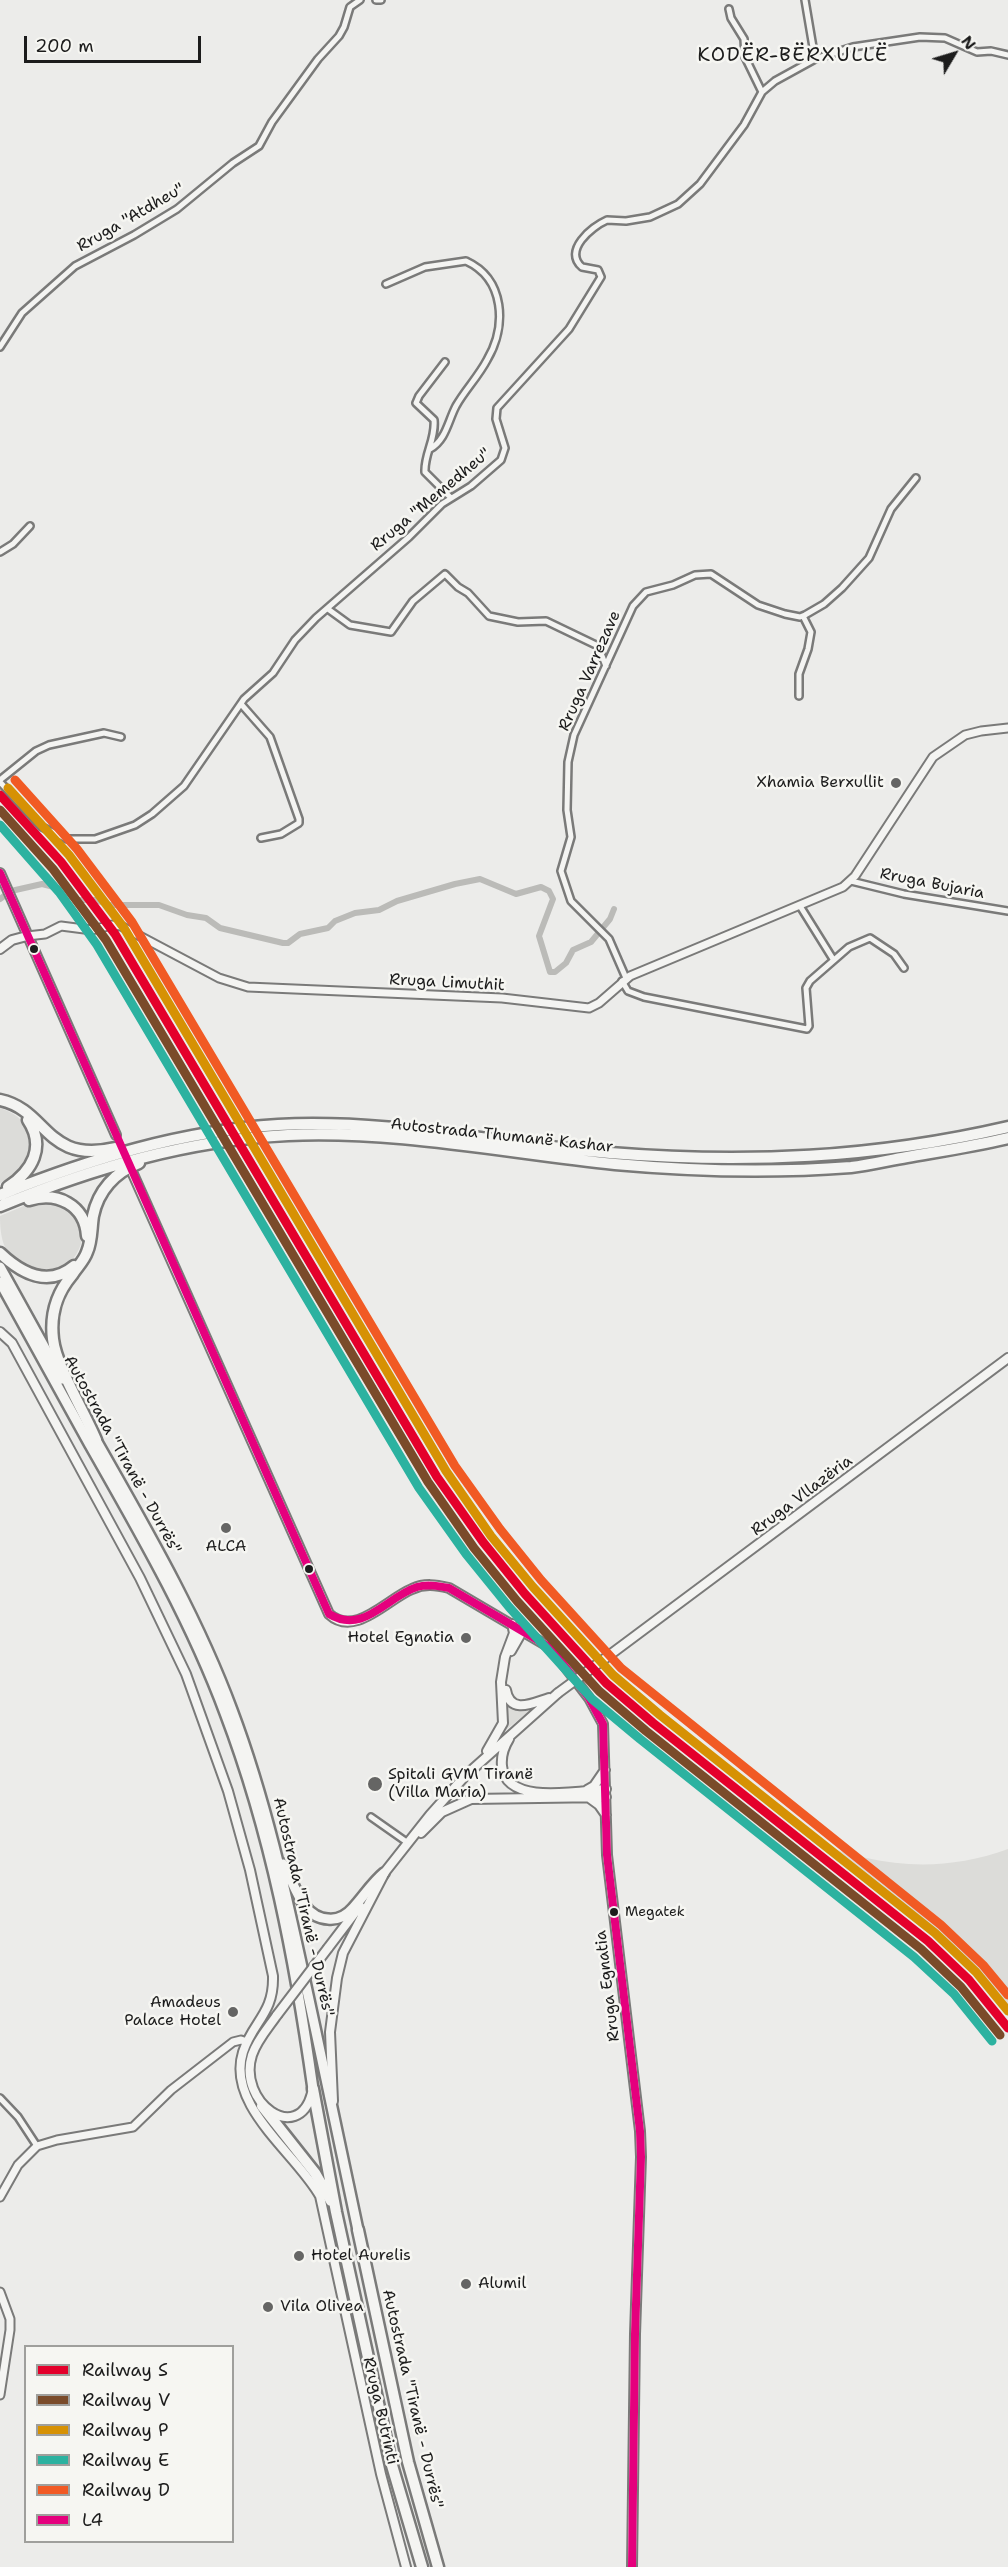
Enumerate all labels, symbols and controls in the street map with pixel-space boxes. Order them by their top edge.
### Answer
scale bar [27,24,204,62]
north arrow [924,24,984,84]
text: N [956,31,981,54]
text: 200 m [35,34,94,58]
district label: KODËR-BËRXULLË [697,44,889,68]
street label: Rruga "Atdheu" [74,179,188,257]
street label: Rruga "Memedheu" [367,444,495,556]
street label: Rruga Varrezave [555,608,625,734]
place label: Xhamia Berxullit [757,773,884,793]
marker: Xhamia Berxullit [889,776,903,790]
street label: Rruga Bujaria [878,864,986,904]
unlabelled marker [28,943,40,955]
street label: Rruga Limuthit [389,970,505,996]
street label: Autostrada Thumanë Kashar [390,1115,614,1157]
street label: Autostrada "Tiranë - Durrës" [59,1352,185,1558]
street label: Rruga Vllazëria [748,1452,856,1540]
marker: ALCA [219,1521,233,1535]
place label: ALCA [206,1537,246,1557]
unlabelled marker [303,1563,315,1575]
place label: Hotel Egnatia [348,1628,454,1648]
marker: Hotel Egnatia [459,1631,473,1645]
place label: Spitali GVM Tiranë (Villa Maria) [388,1765,533,1803]
marker: Spitali GVM Tiranë (Villa Maria) [366,1775,384,1793]
street label: Autostrada "Tiranë - Durrës" [268,1796,338,2018]
place label: Megatek [625,1904,685,1920]
marker: Megatek [608,1906,620,1918]
street label: Rruga Egnatia [592,1929,624,2043]
place label: Amadeus Palace Hotel [124,1993,221,2031]
marker: Amadeus Palace Hotel [226,2005,240,2019]
place label: Hotel Aurelis [311,2246,411,2266]
marker: Hotel Aurelis [292,2249,306,2263]
place label: Alumil [478,2274,526,2294]
marker: Alumil [459,2277,473,2291]
street label: Autostrada "Tiranë - Durrës" [377,2288,447,2510]
place label: Vila Olivea [280,2297,363,2317]
marker: Vila Olivea [261,2300,275,2314]
legend [24,2345,234,2543]
street label: Rruga Butrinti [358,2355,402,2467]
text: Railway S [82,2358,168,2382]
text: Railway V [82,2388,170,2412]
text: Railway P [82,2418,168,2442]
text: Railway E [82,2448,169,2472]
text: Railway D [82,2478,170,2502]
text: L4 [82,2508,103,2532]

